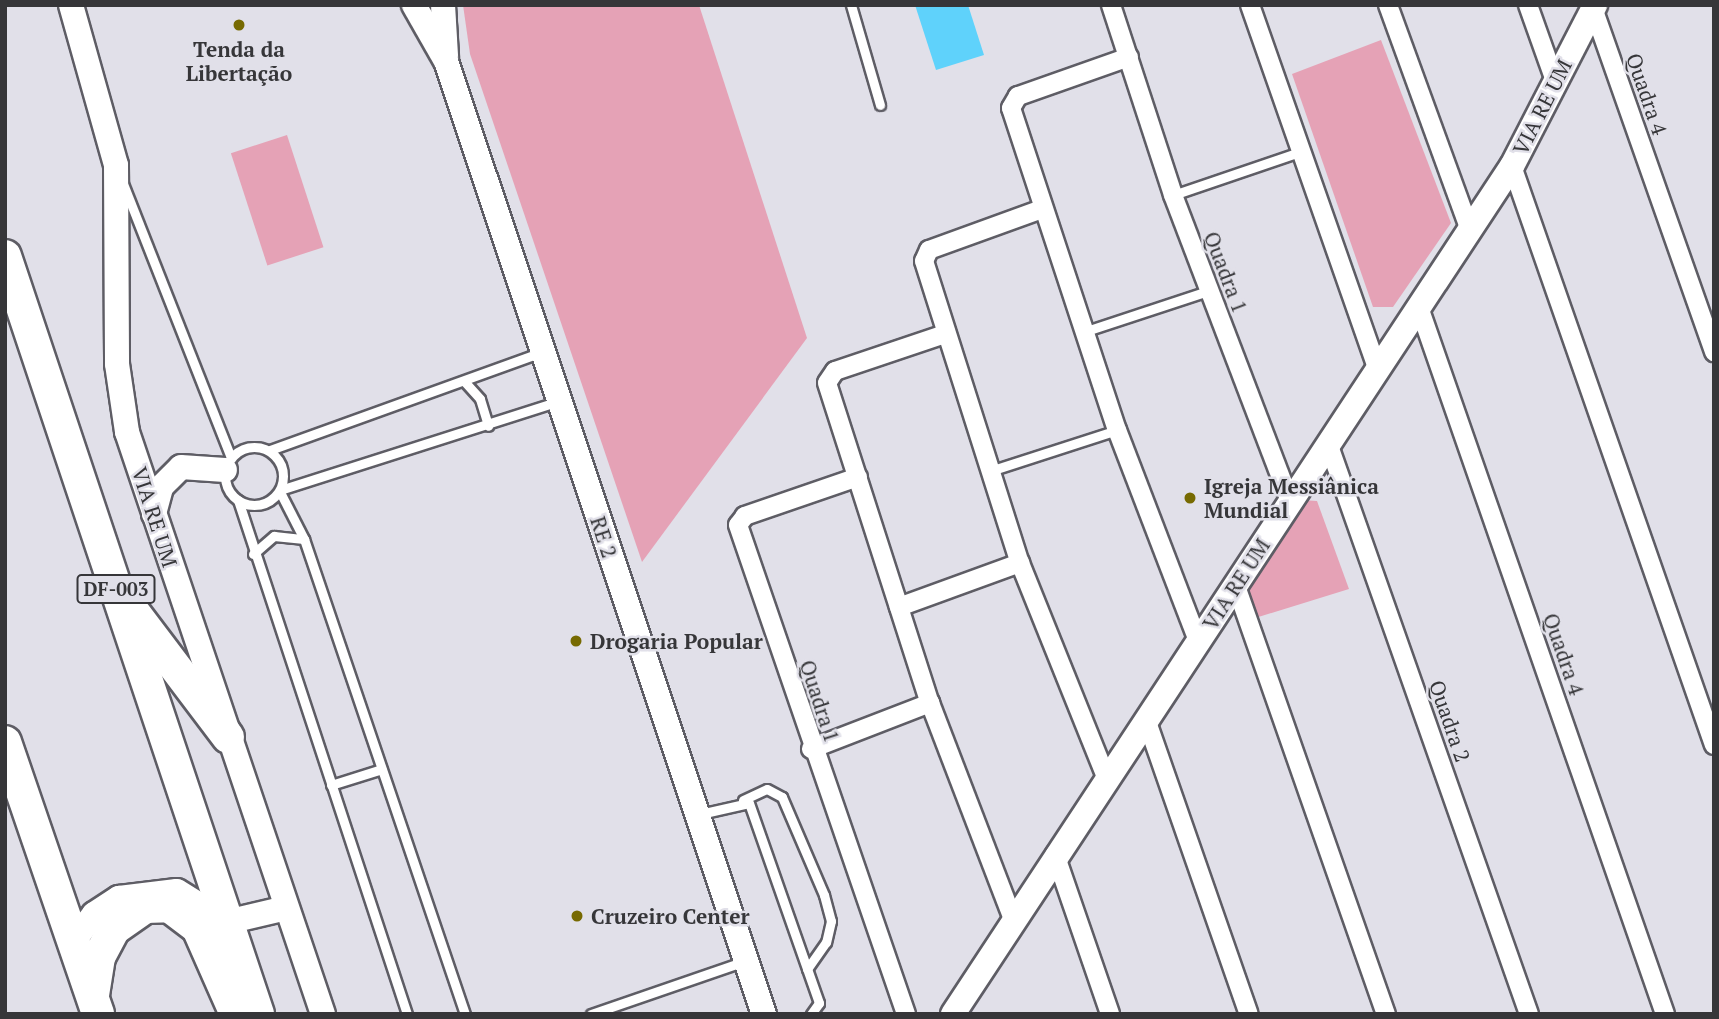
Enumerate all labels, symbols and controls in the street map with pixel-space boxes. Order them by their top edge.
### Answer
marker: Tenda da Libertação [231,17,247,33]
place label: Tenda da Libertação [186,36,292,86]
street label: Quadra 4 [1621,50,1673,138]
street label: VIA RE UM [1507,55,1577,159]
street label: Quadra 1 [1199,228,1253,316]
street label: VIA RE UM [127,464,183,570]
place label: Igreja Messiânica Mundial [1204,473,1379,523]
marker: Igreja Messiânica Mundial [1182,490,1198,506]
street label: RE 2 [586,513,622,561]
street label: VIA RE UM [1197,533,1275,635]
road number: DF-003 [76,574,156,604]
street label: Quadra 4 [1538,610,1590,698]
place label: Drogaria Popular [590,628,763,654]
marker: Drogaria Popular [568,633,584,649]
street label: Quadra 1 [795,657,845,745]
street label: Quadra 2 [1424,677,1476,765]
place label: Cruzeiro Center [591,903,750,929]
marker: Cruzeiro Center [569,908,585,924]

